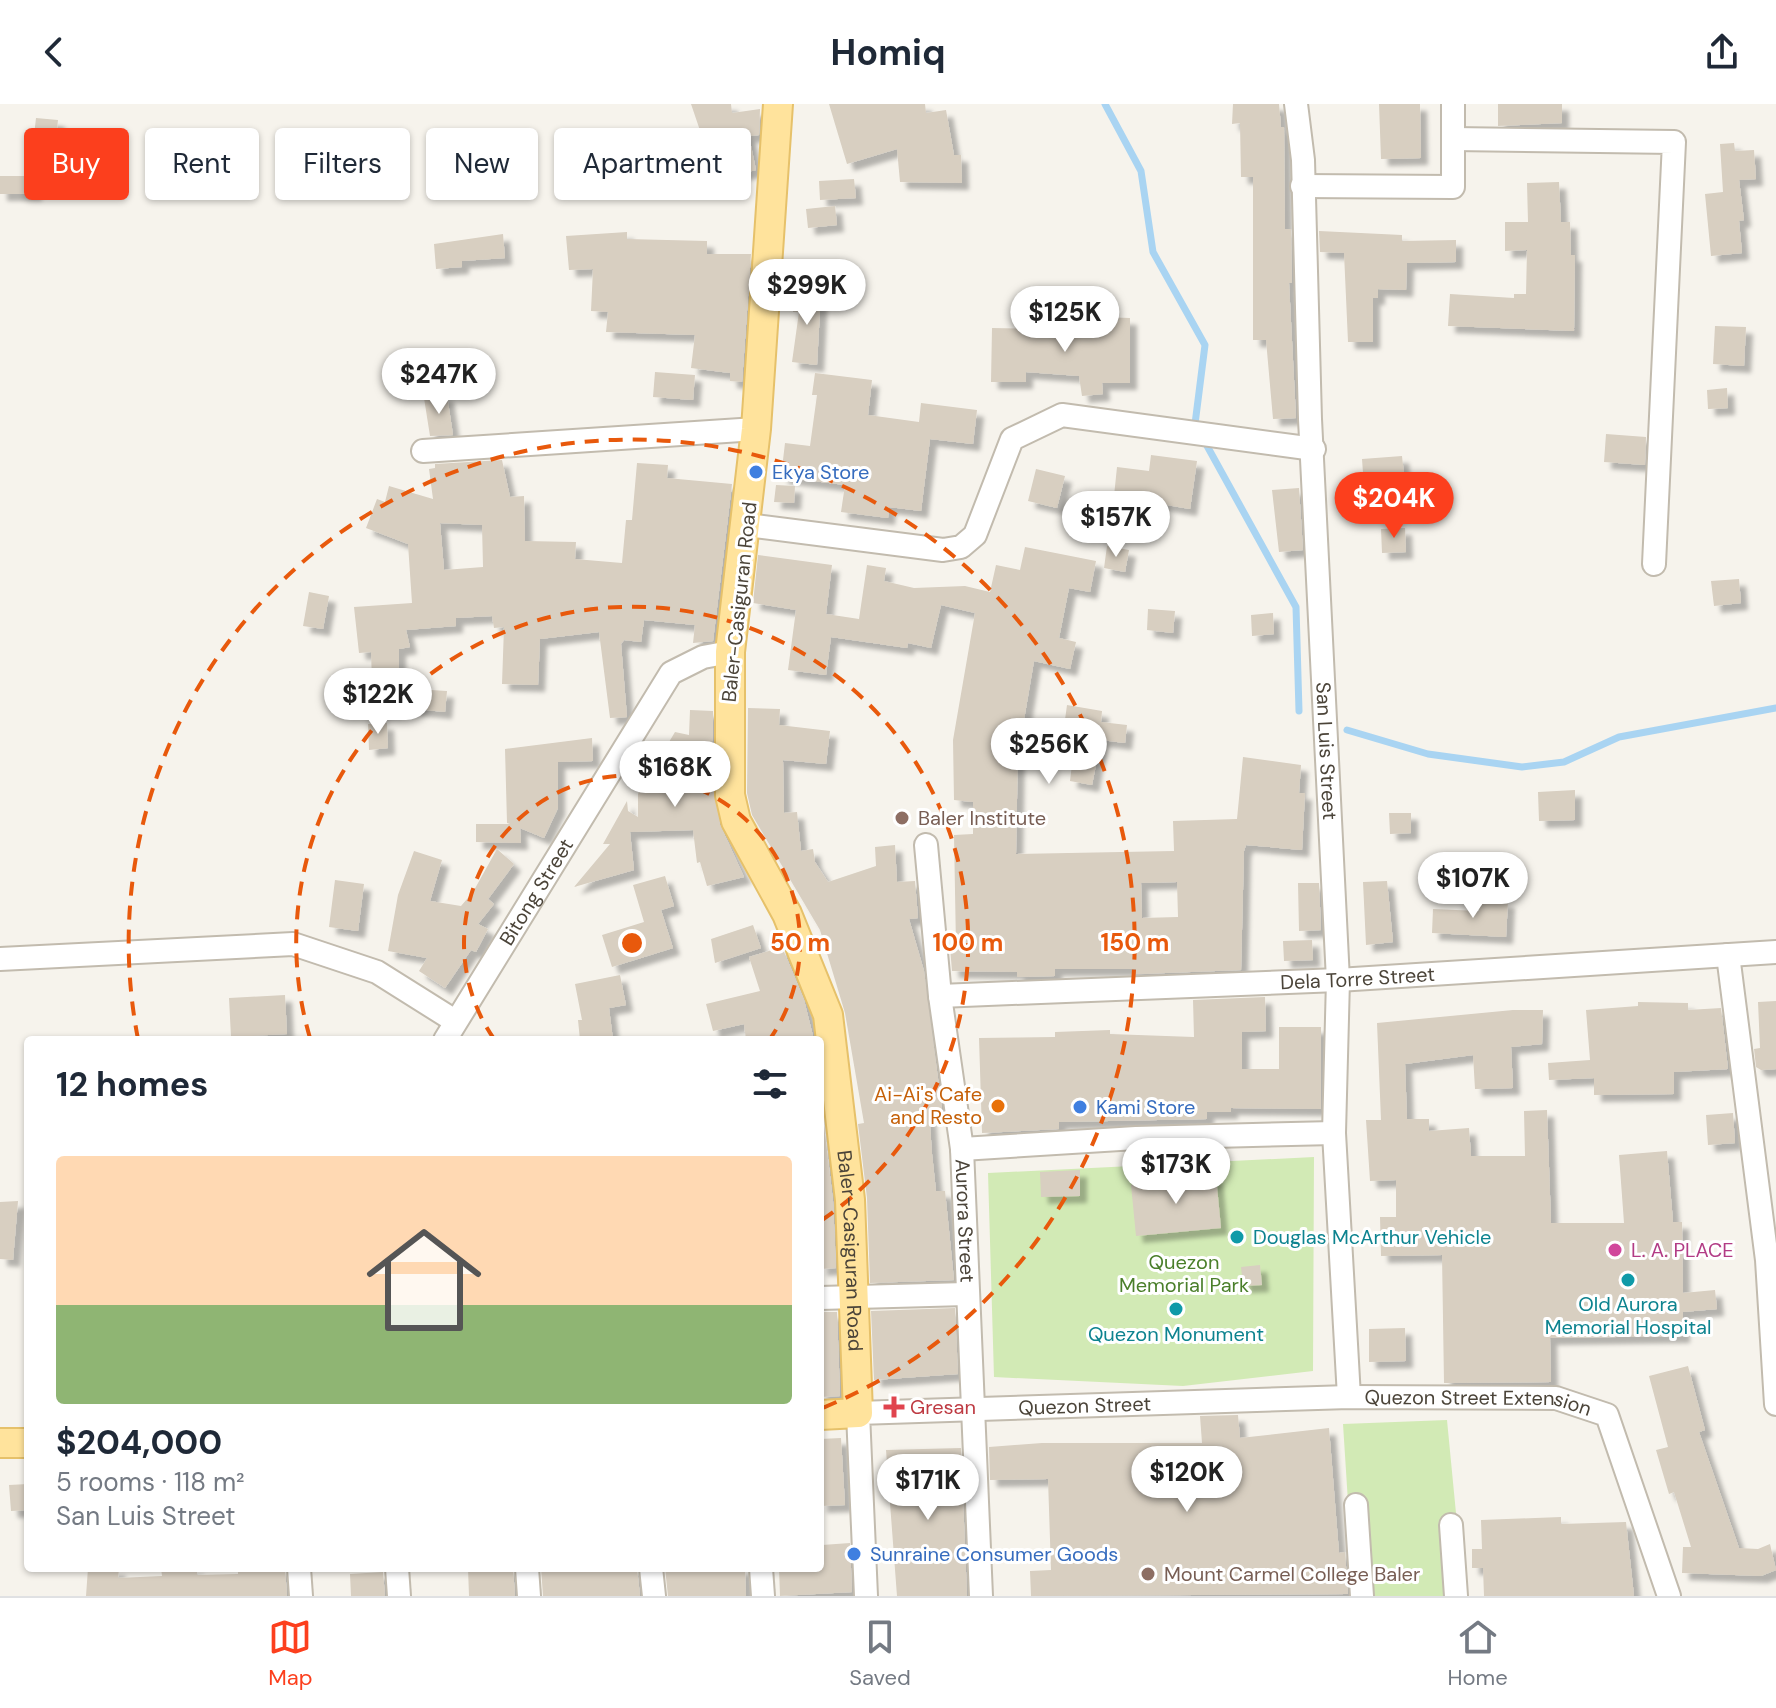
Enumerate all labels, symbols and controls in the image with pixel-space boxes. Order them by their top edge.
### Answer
text: Homiq [831,29,945,76]
icon: back [32,30,76,74]
icon: share [1700,30,1744,74]
chip: Buy [24,128,129,200]
chip: Rent [145,128,259,200]
chip: Filters [275,128,410,200]
chip: New [426,128,538,200]
chip: Apartment [554,128,751,200]
pin: $299K [751,259,863,327]
text: $299K [767,268,847,302]
pin: $125K [1009,286,1121,354]
text: $125K [1028,295,1102,329]
pin: $247K [383,348,495,416]
text: $247K [400,357,478,391]
place label: Ekya Store [772,459,869,485]
marker: Ekya Store [747,463,765,481]
pin: $204K [1338,472,1450,540]
text: $204K [1353,481,1435,515]
pin: $157K [1060,491,1172,559]
text: $157K [1080,500,1152,534]
street label: Baler-Casiguran Road [716,501,762,703]
pin: $122K [322,668,434,736]
text: $122K [342,677,414,711]
street label: San Luis Street [1310,681,1343,821]
pin: $256K [993,718,1105,786]
text: $256K [1009,727,1089,761]
pin: $168K [619,741,731,809]
text: $168K [637,750,713,784]
place label: Baler Institute [918,805,1046,831]
marker: Baler Institute [893,809,911,827]
street label: Bitong Street [493,833,579,950]
pin: $107K [1417,852,1529,920]
text: $107K [1436,861,1510,895]
text: 50 m [770,927,830,958]
text: 100 m [933,927,1003,958]
text: 150 m [1101,927,1169,958]
centre of rings [618,929,646,957]
street label: Dela Torre Street [1280,961,1436,995]
text: 12 homes [56,1062,208,1107]
icon: filters [748,1062,792,1106]
place label: Ai-Ai's Cafe and Resto [874,1081,982,1130]
place label: Kami Store [1096,1094,1195,1120]
marker: Ai-Ai's Cafe and Resto [989,1097,1007,1115]
marker: Kami Store [1071,1098,1089,1116]
pin: $173K [1120,1138,1232,1206]
text: $173K [1140,1147,1212,1181]
street label: Baler-Casiguran Road [831,1149,869,1352]
street label: Aurora Street [949,1158,981,1283]
icon: home [352,1208,496,1352]
place label: Douglas McArthur Vehicle [1253,1224,1491,1250]
marker: Douglas McArthur Vehicle [1228,1228,1246,1246]
place label: L. A. PLACE [1631,1237,1734,1263]
marker: L. A. PLACE [1606,1241,1624,1259]
park label: Quezon Memorial Park [1119,1249,1249,1298]
marker: Old Aurora Memorial Hospital [1619,1271,1637,1289]
place label: Old Aurora Memorial Hospital [1545,1291,1711,1340]
marker: Quezon Monument [1167,1300,1185,1318]
place label: Quezon Monument [1088,1321,1264,1347]
street label: Quezon Street Extension [1364,1384,1595,1422]
street label: Quezon Street [1018,1390,1152,1421]
place label: Gresan [910,1394,976,1420]
marker: Gresan [885,1398,903,1416]
text: $204,000 [56,1420,222,1465]
pin: $120K [1131,1446,1243,1514]
pin: $171K [872,1454,984,1522]
text: $120K [1149,1455,1225,1489]
text: $171K [895,1463,961,1497]
text: 5 rooms · 118 m² [56,1465,245,1499]
text: San Luis Street [56,1499,236,1533]
place label: Sunraine Consumer Goods [870,1541,1118,1567]
marker: Sunraine Consumer Goods [845,1545,863,1563]
place label: Mount Carmel College Baler [1164,1561,1420,1587]
marker: Mount Carmel College Baler [1139,1565,1157,1583]
tab: Map [268,1615,313,1692]
tab: Saved [849,1615,911,1692]
tab: Home [1448,1615,1508,1692]

